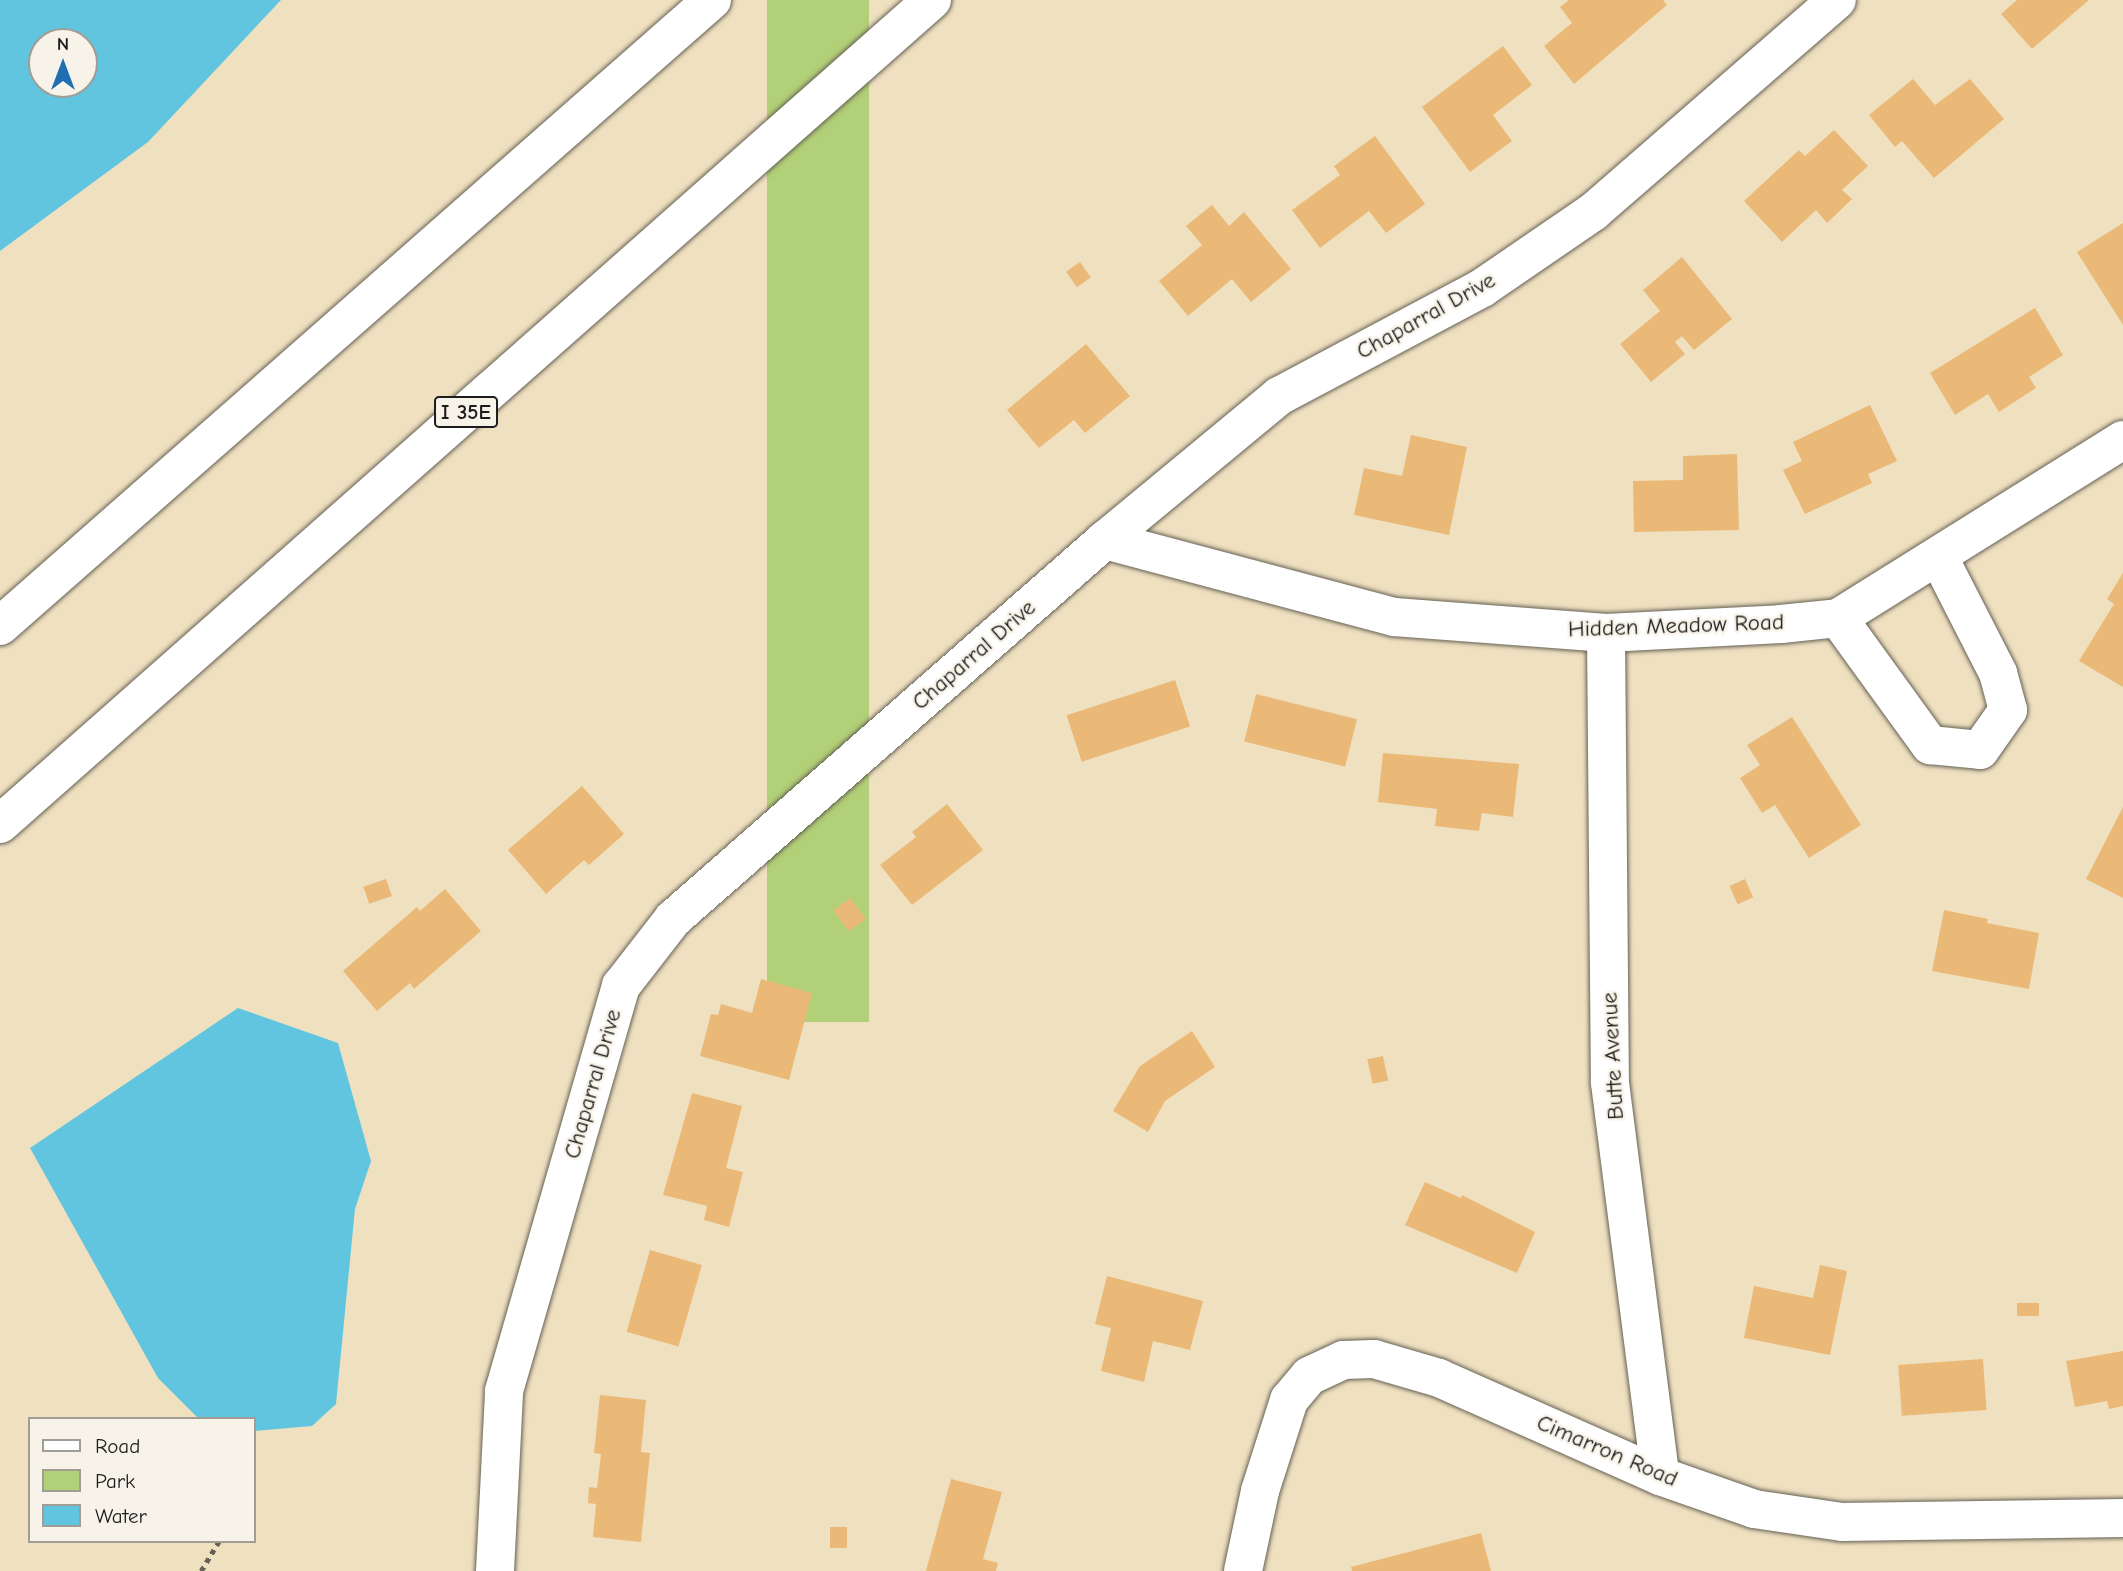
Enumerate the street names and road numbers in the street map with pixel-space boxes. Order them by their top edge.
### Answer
street label: Chaparral Drive [1352,267,1500,365]
road number: I 35E [433,394,499,430]
street label: Chaparral Drive [907,594,1041,716]
street label: Hidden Meadow Road [1568,608,1784,644]
street label: Butte Avenue [1596,991,1630,1121]
street label: Chaparral Drive [558,1006,628,1162]
street label: Cimarron Road [1532,1409,1682,1493]

